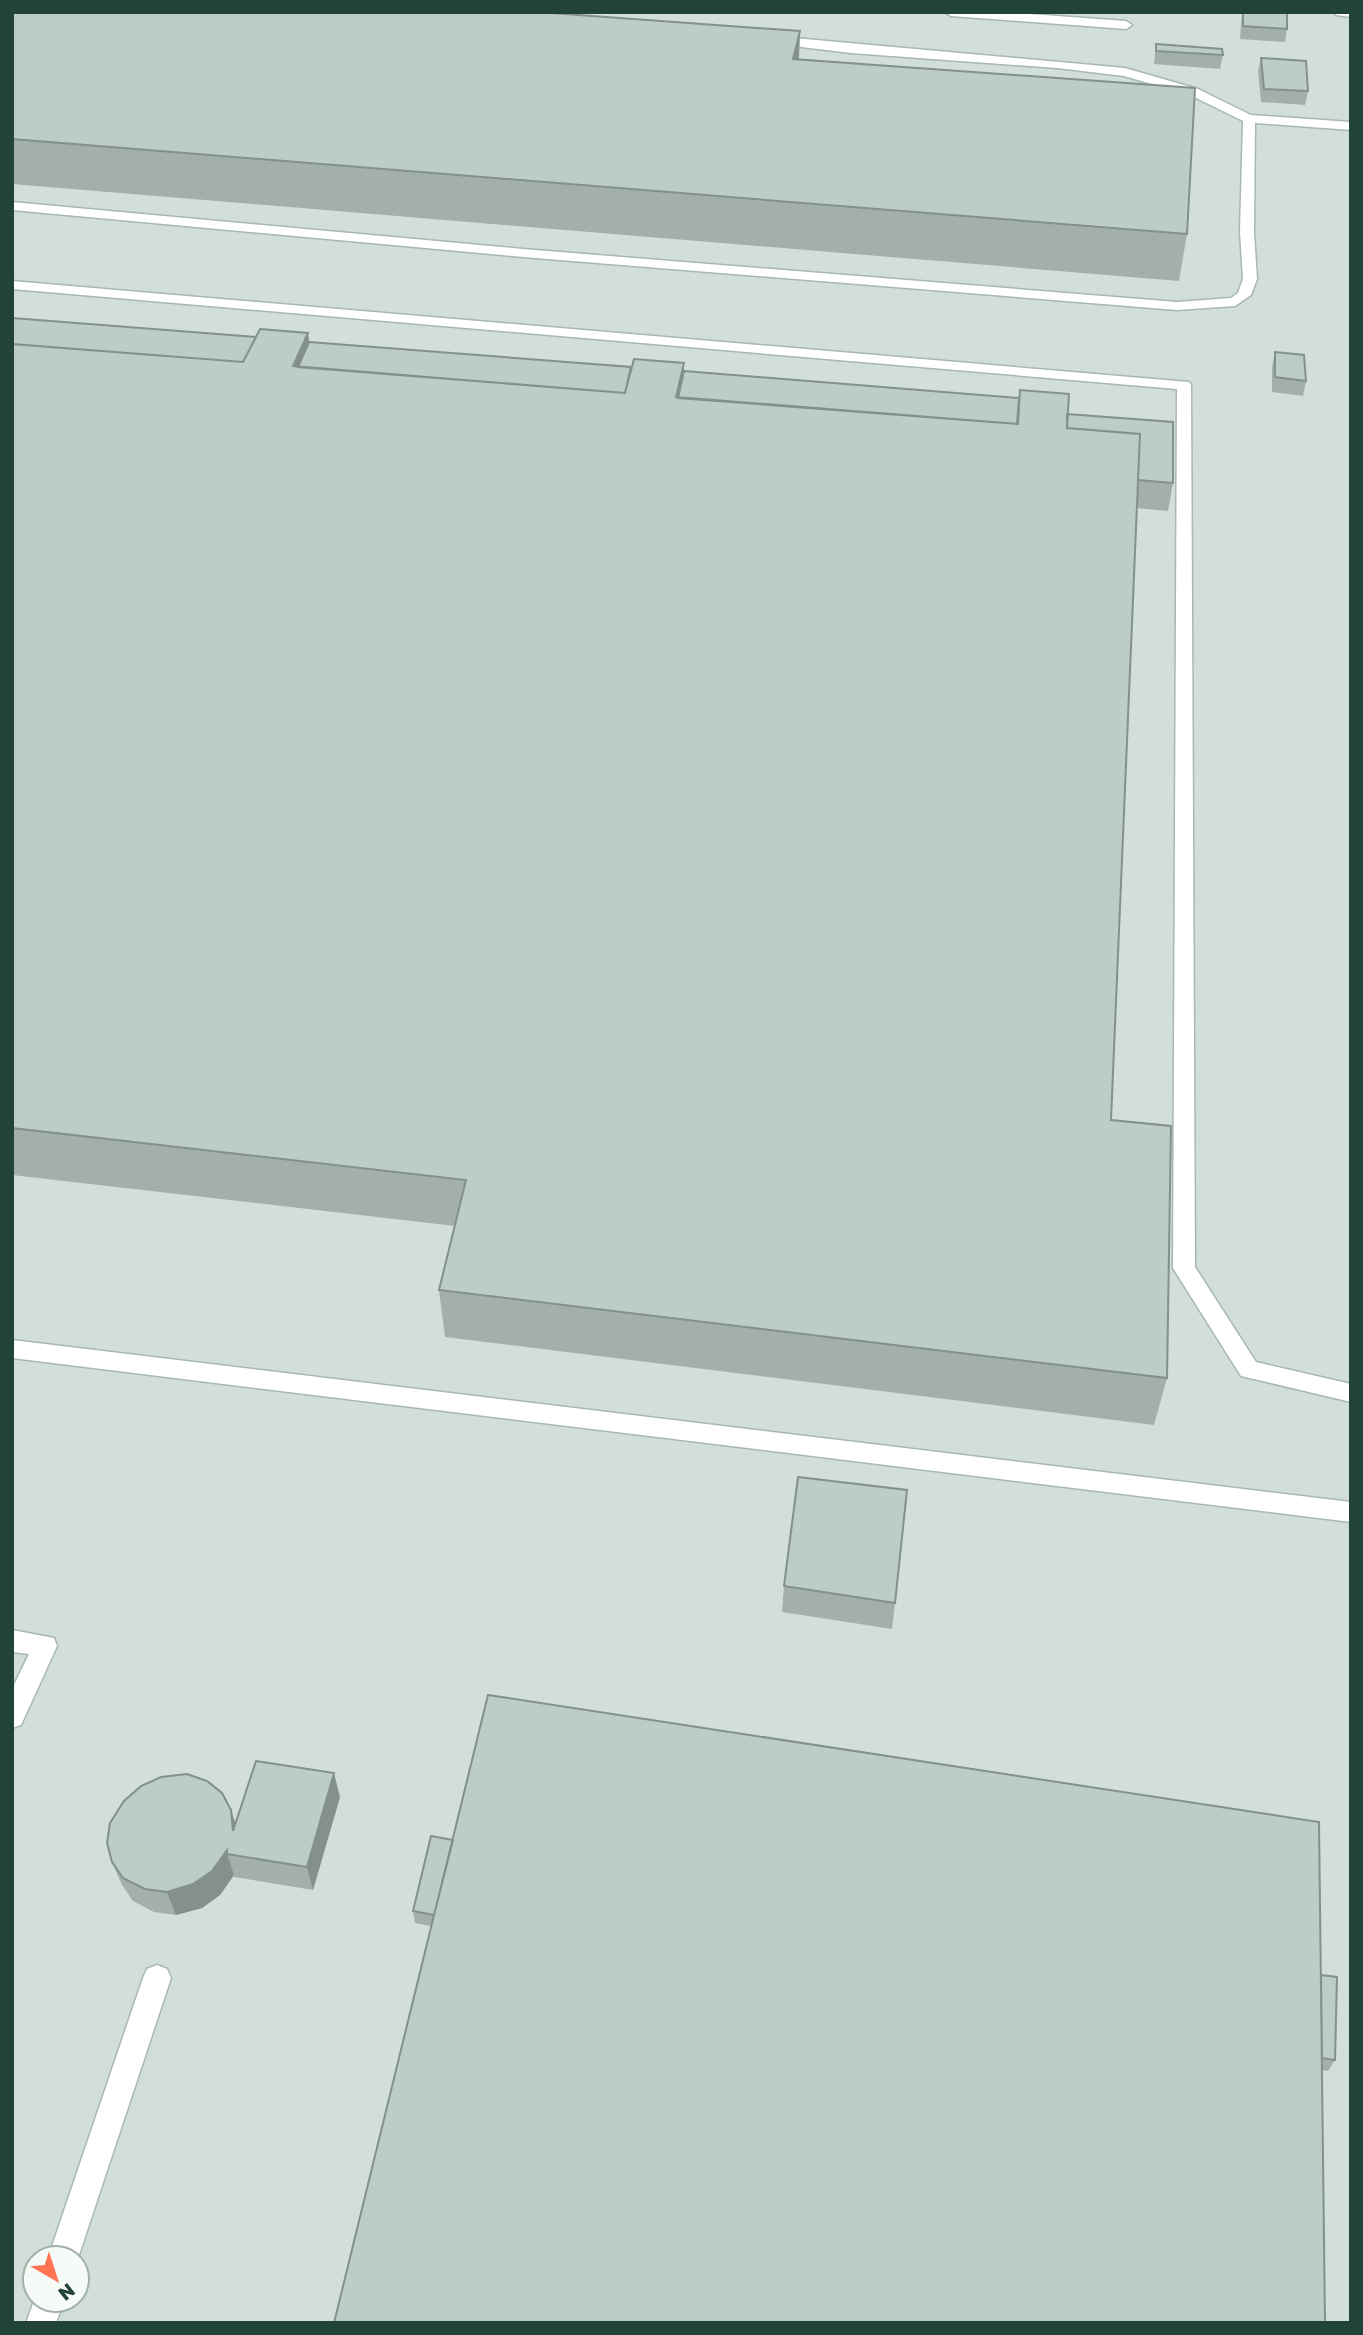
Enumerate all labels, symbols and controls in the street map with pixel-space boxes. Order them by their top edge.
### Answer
north arrow [21,2244,91,2314]
text: N [54,2279,80,2306]

